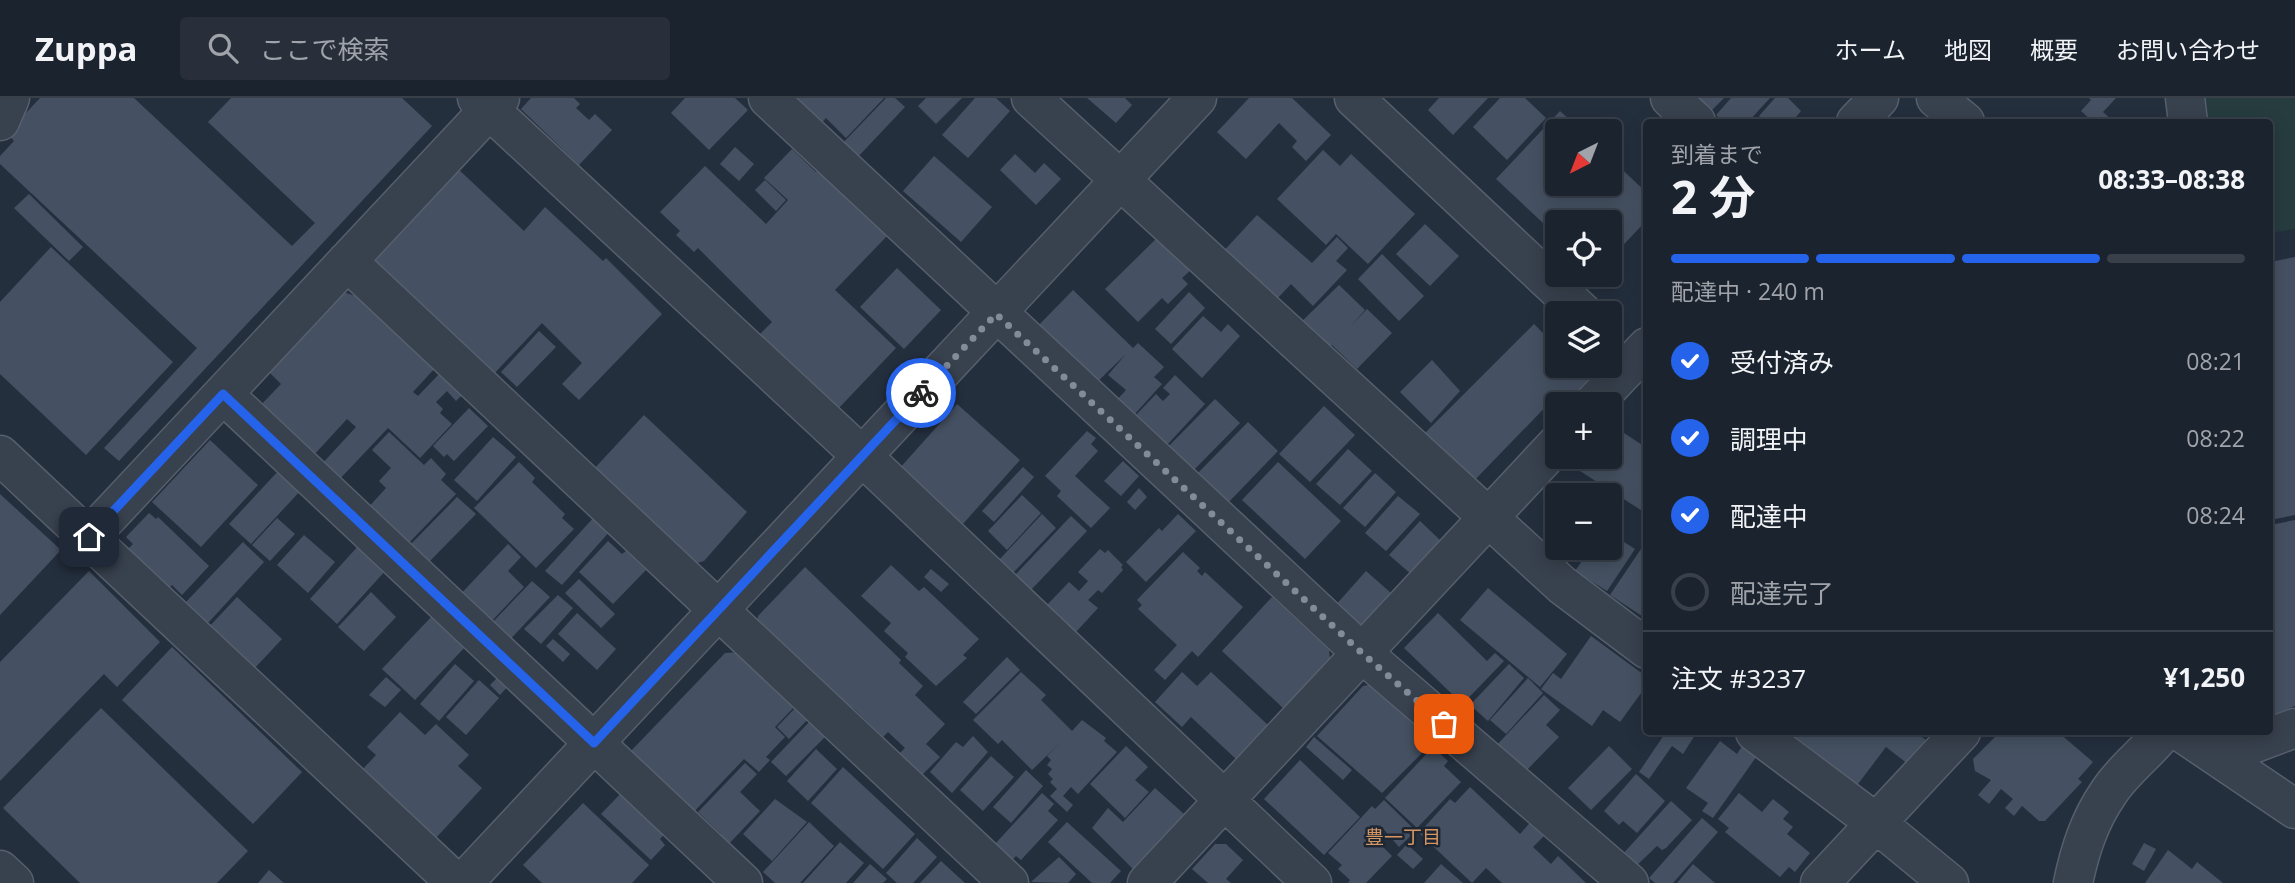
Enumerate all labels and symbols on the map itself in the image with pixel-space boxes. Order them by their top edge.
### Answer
north arrow [1545,119,1622,196]
courier [886,358,956,428]
pin [59,507,119,567]
pin [1414,694,1474,754]
district label: 豊一丁目 [1365,824,1441,850]

